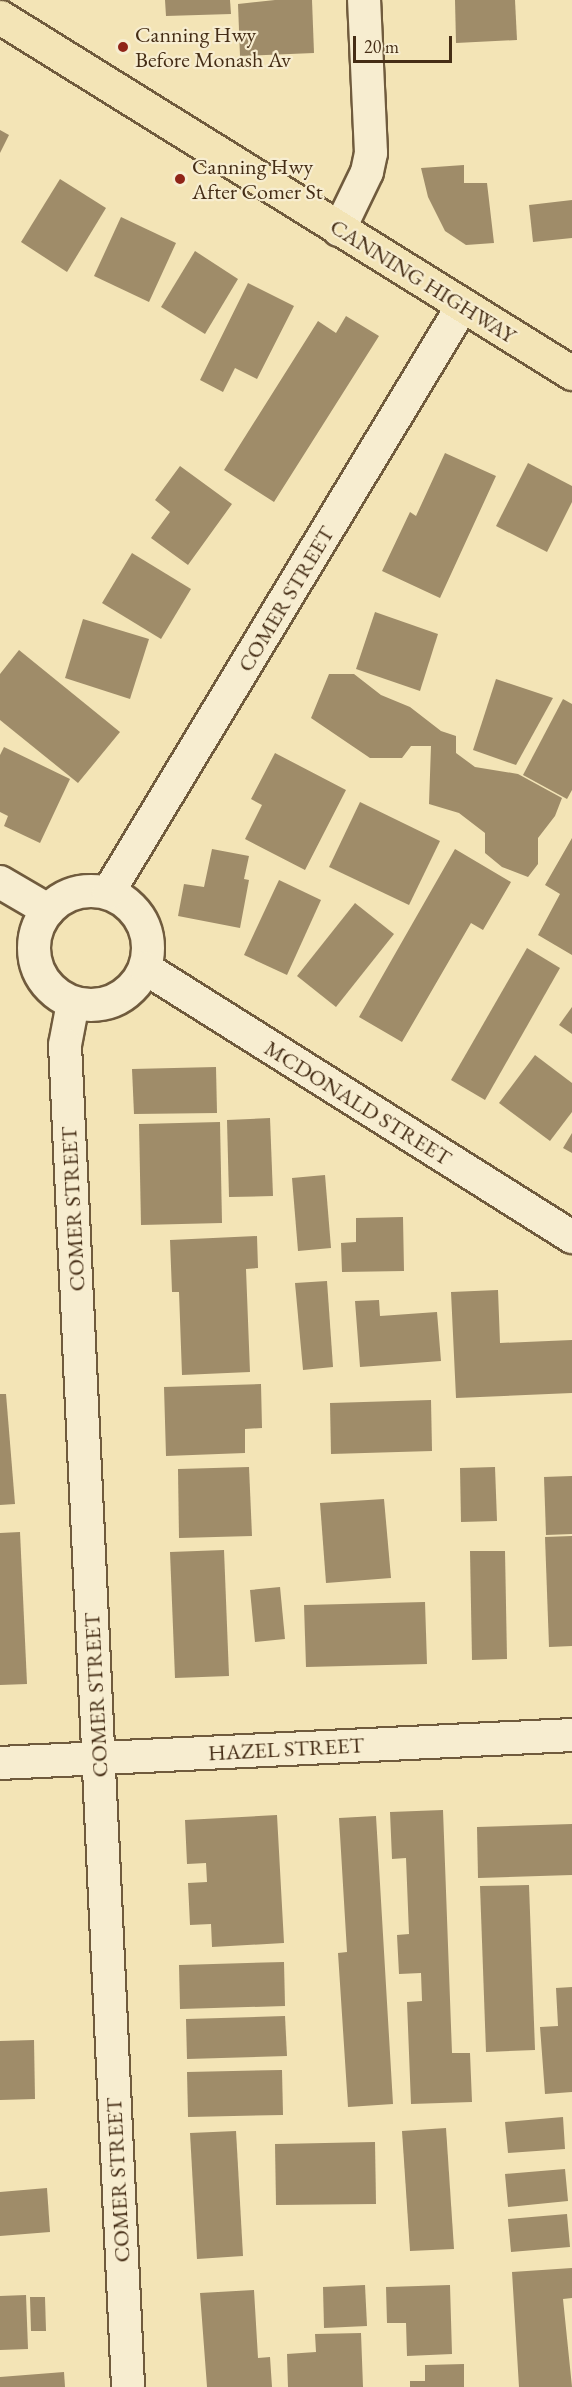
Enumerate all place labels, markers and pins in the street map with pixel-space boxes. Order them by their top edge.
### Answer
place label: Canning Hwy Before Monash Av [135,21,291,72]
marker: Canning Hwy Before Monash Av [116,40,130,54]
place label: Canning Hwy After Comer St [192,153,323,204]
marker: Canning Hwy After Comer St [173,172,187,186]

